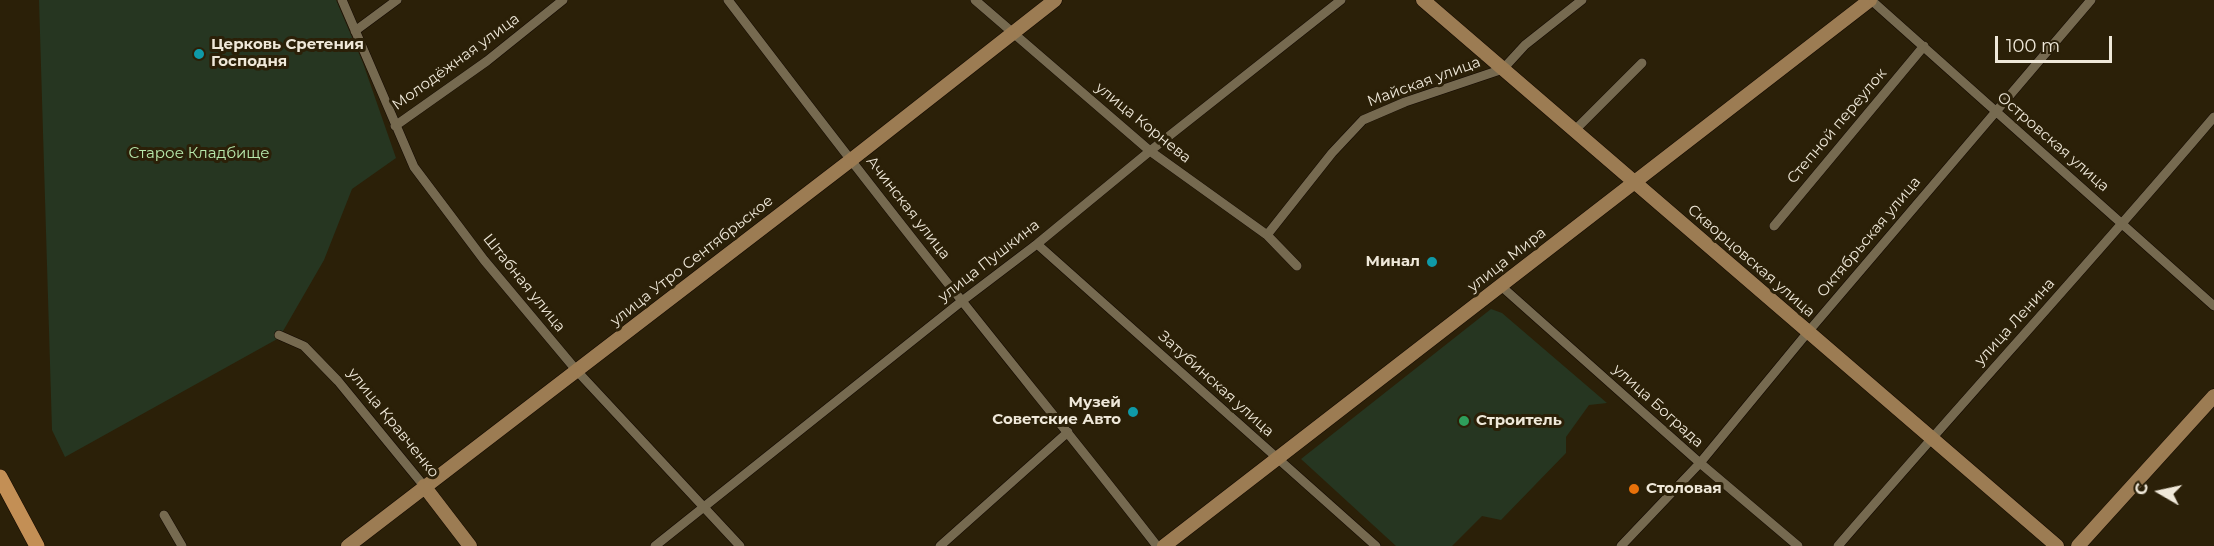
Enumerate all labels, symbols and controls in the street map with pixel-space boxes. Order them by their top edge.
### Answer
street label: Молодёжная улица [389,10,523,114]
scale bar [1998,24,2115,62]
text: 100 m [2006,35,2060,57]
place label: Церковь Сретения Господня [211,36,364,71]
marker: Церковь Сретения Господня [192,47,206,61]
street label: Майская улица [1365,53,1483,111]
street label: Степной переулок [1783,65,1891,187]
street label: улица Корнева [1092,79,1194,167]
street label: Островская улица [1993,88,2113,196]
park label: Старое Кладбище [128,145,270,163]
street label: Ачинская улица [862,153,954,263]
street label: Октябрьская улица [1813,173,1925,301]
street label: улица Утро Сентябрьское [607,192,777,330]
street label: Скворцовская улица [1684,201,1818,321]
street label: улица Пушкина [935,216,1043,306]
street label: улица Мира [1464,224,1550,296]
street label: Штабная улица [479,230,569,336]
place label: Минал [1365,253,1420,271]
marker: Минал [1425,255,1439,269]
street label: улица Ленина [1971,275,2059,369]
street label: Затубинская улица [1154,327,1278,441]
street label: улица Бограда [1609,361,1707,451]
street label: улица Кравченко [343,365,443,481]
place label: Музей Советские Авто [992,394,1121,429]
marker: Музей Советские Авто [1126,405,1140,419]
place label: Строитель [1476,412,1562,430]
marker: Строитель [1457,414,1471,428]
north arrow [2130,462,2190,522]
place label: Столовая [1646,480,1722,498]
marker: Столовая [1627,482,1641,496]
text: С [2131,482,2152,496]

